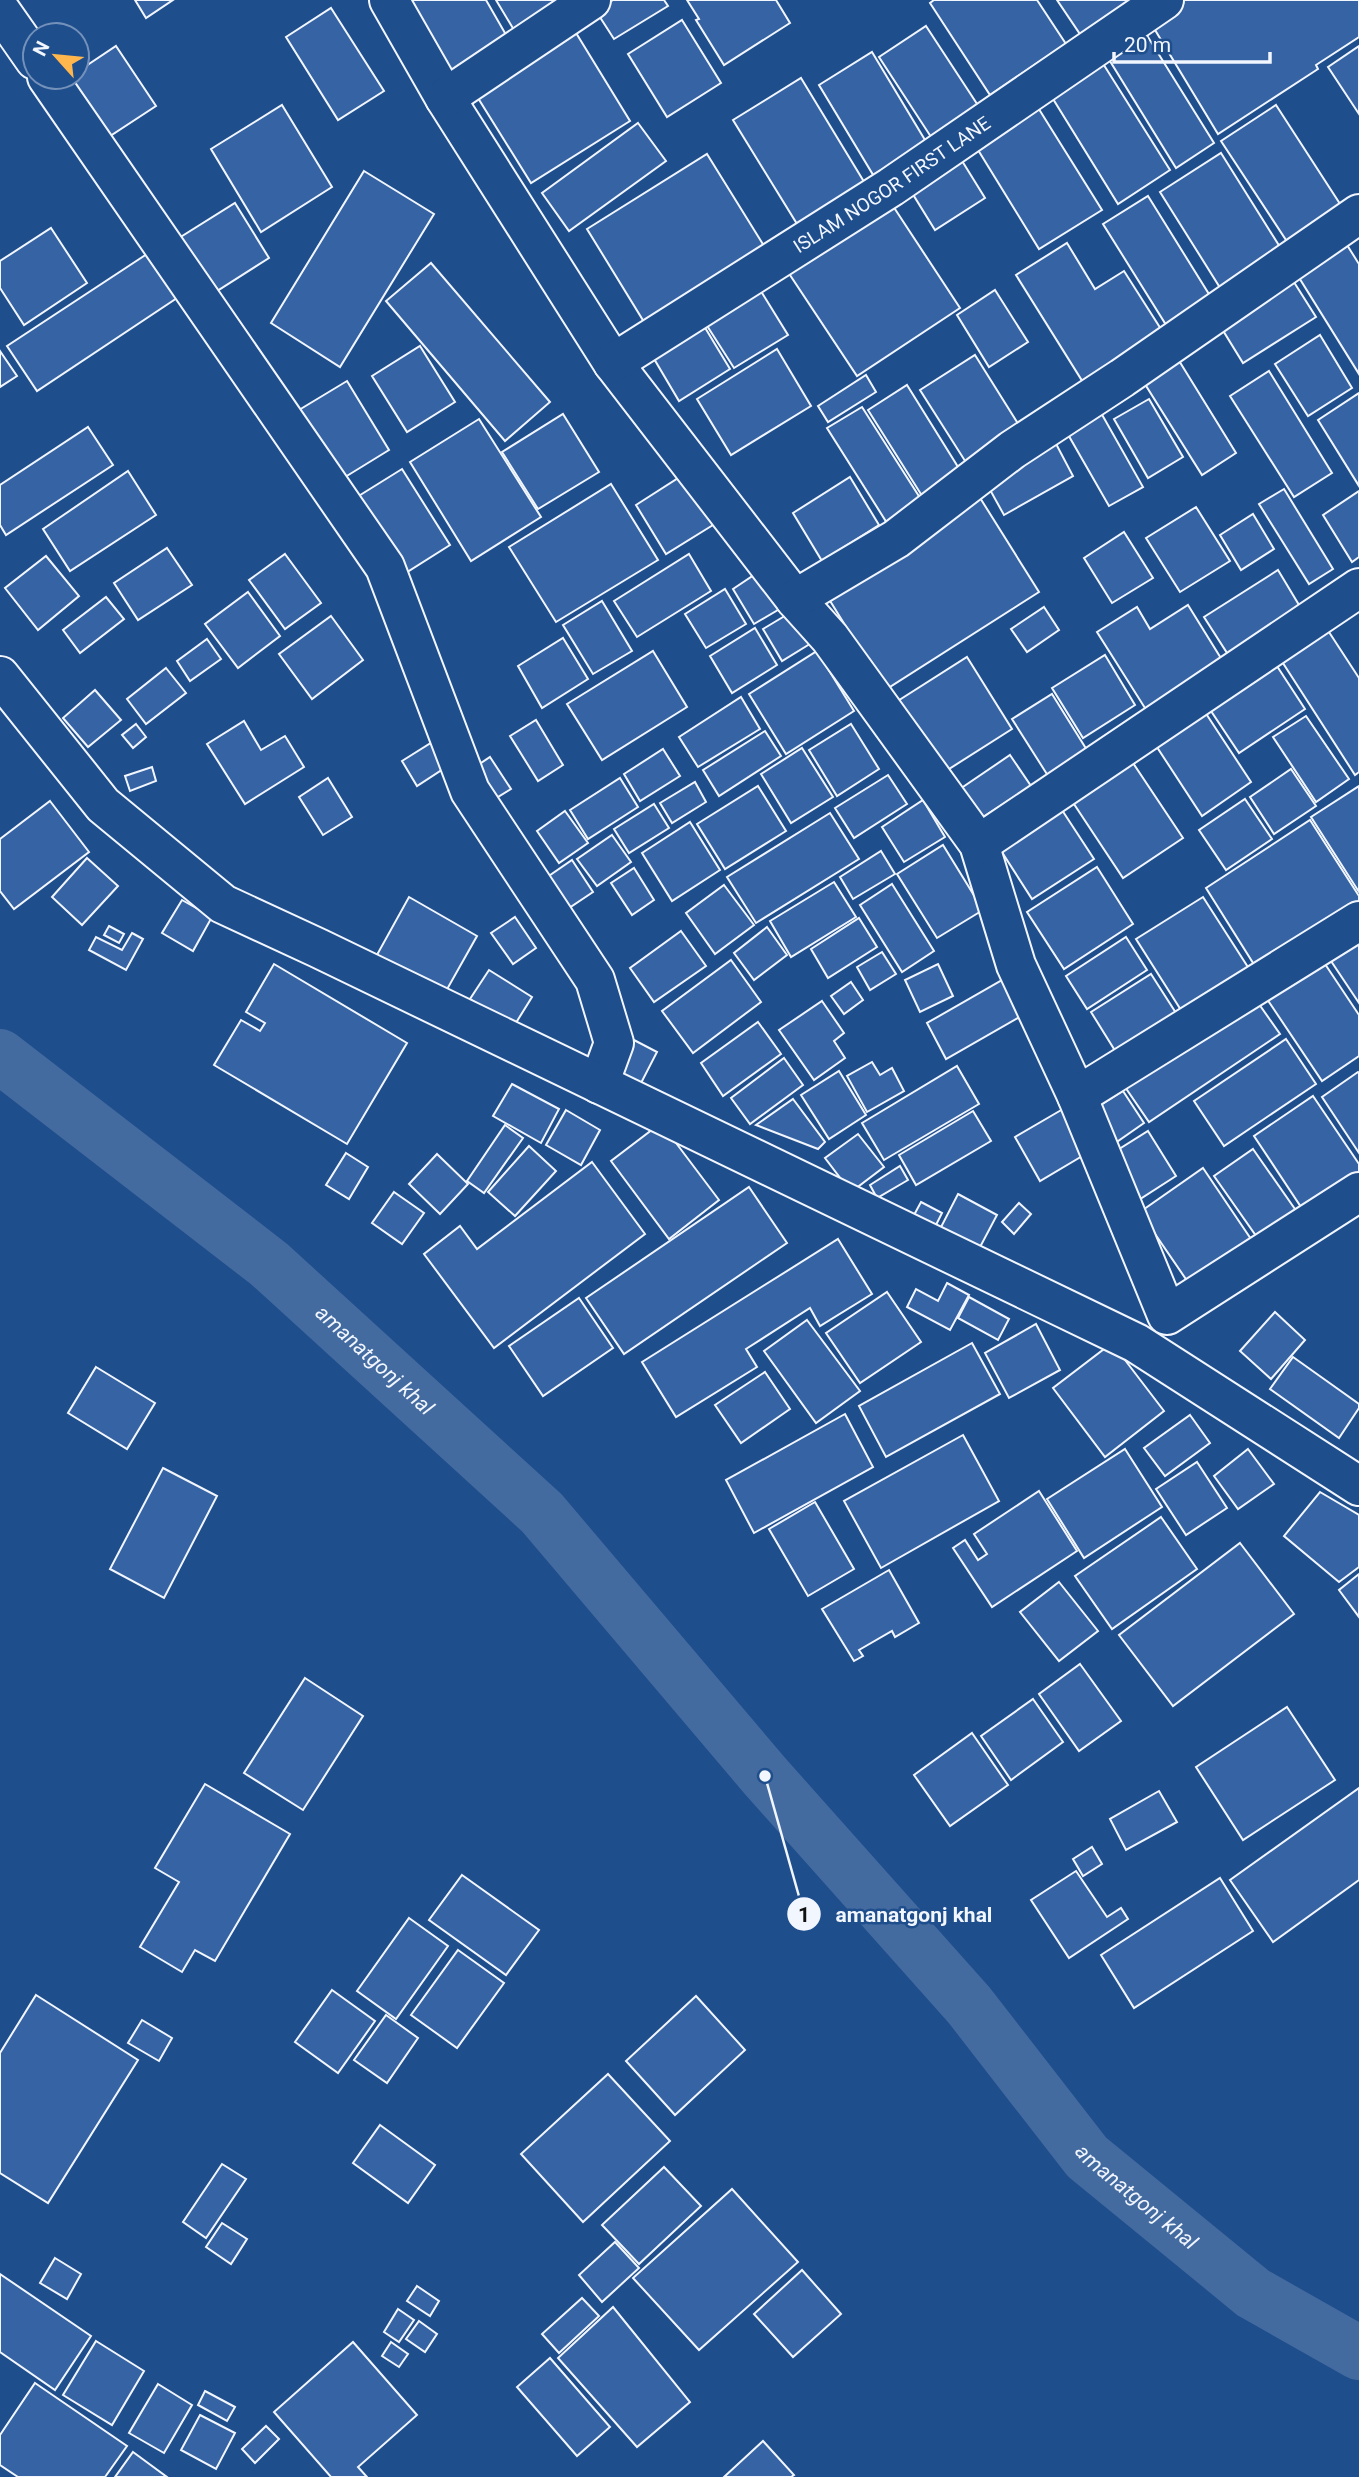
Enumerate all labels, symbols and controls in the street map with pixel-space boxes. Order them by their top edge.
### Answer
north arrow [21,21,91,91]
scale bar [1114,21,1270,65]
text: 20 m [1124,33,1171,57]
text: N [28,37,55,60]
street label: ISLAM NOGOR FIRST LANE [789,111,995,258]
water label: amanatgonj khal [311,1301,439,1421]
callout: amanatgonj khal [787,1893,1007,1935]
text: 1 [798,1903,810,1927]
text: amanatgonj khal [836,1903,992,1927]
water label: amanatgonj khal [1070,2140,1203,2255]

